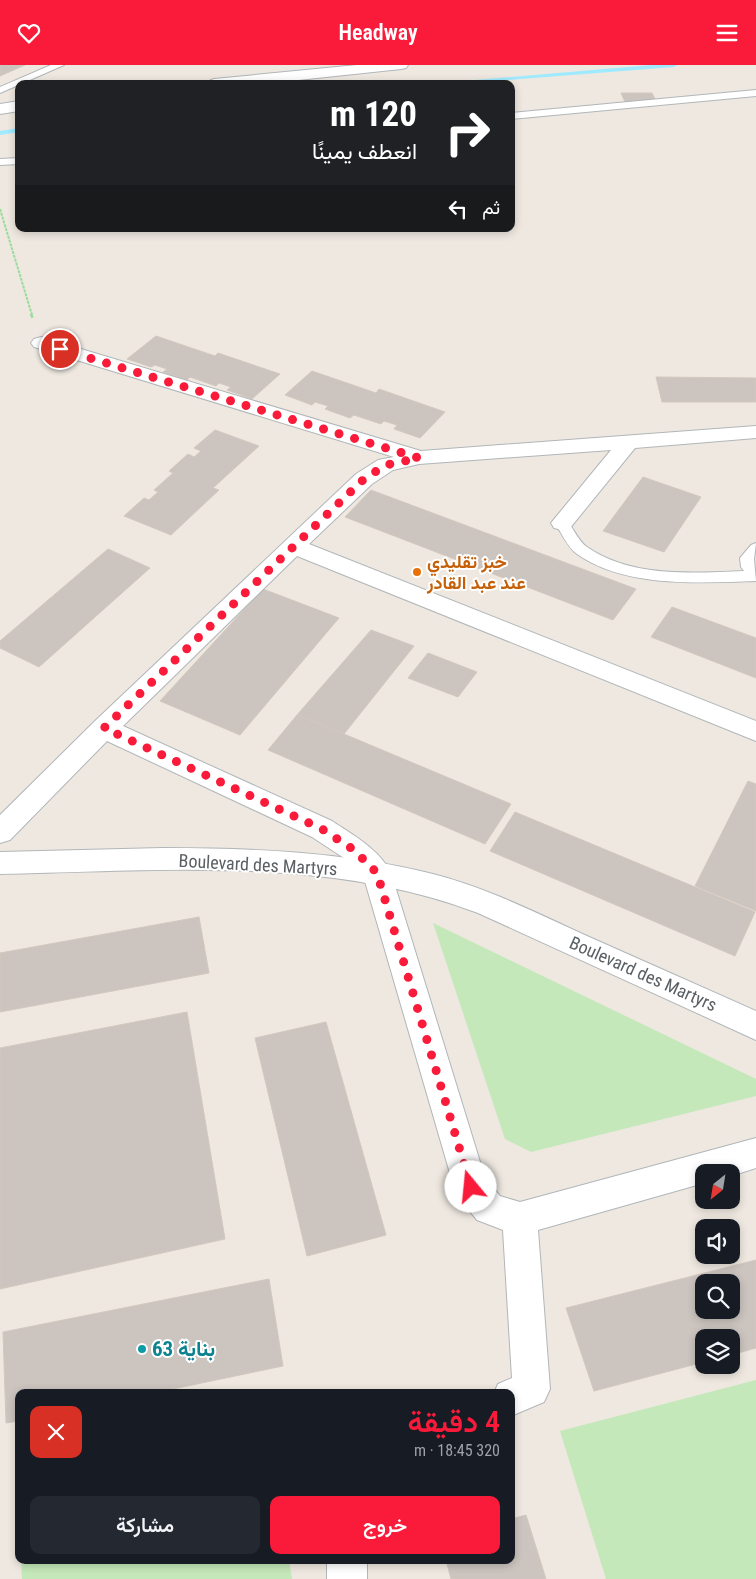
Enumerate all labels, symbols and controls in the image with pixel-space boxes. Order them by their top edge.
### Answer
icon: heart [15,19,43,47]
icon: menu [713,19,741,47]
text: Headway [338,20,418,45]
text: 120 m [330,94,417,135]
icon: right [435,100,500,165]
text: انعطف يمينًا [312,139,417,164]
icon: left [444,195,472,223]
text: ثم [482,196,500,219]
pin [39,328,81,370]
icon: arrive [46,335,74,363]
place label: خبز تقليدي عند عبد القادر [426,551,526,594]
marker: خبز تقليدي عند عبد القادر [411,566,423,578]
street label: Boulevard des Martyrs [178,850,338,879]
street label: Boulevard des Martyrs [566,932,720,1015]
position arrow [444,1160,496,1212]
north arrow [695,1164,740,1209]
map controls [695,1164,740,1374]
button: sound [695,1219,740,1264]
button: search [695,1274,740,1319]
button: layers [695,1329,740,1374]
place label: بناية 63 [152,1337,215,1361]
marker: بناية 63 [136,1343,148,1355]
text: 4 دقيقة [408,1404,500,1439]
button: close [30,1406,82,1458]
text: 320 m · 18:45 [414,1441,500,1460]
button: مشاركة [30,1496,260,1554]
button: خروج [270,1496,500,1554]

